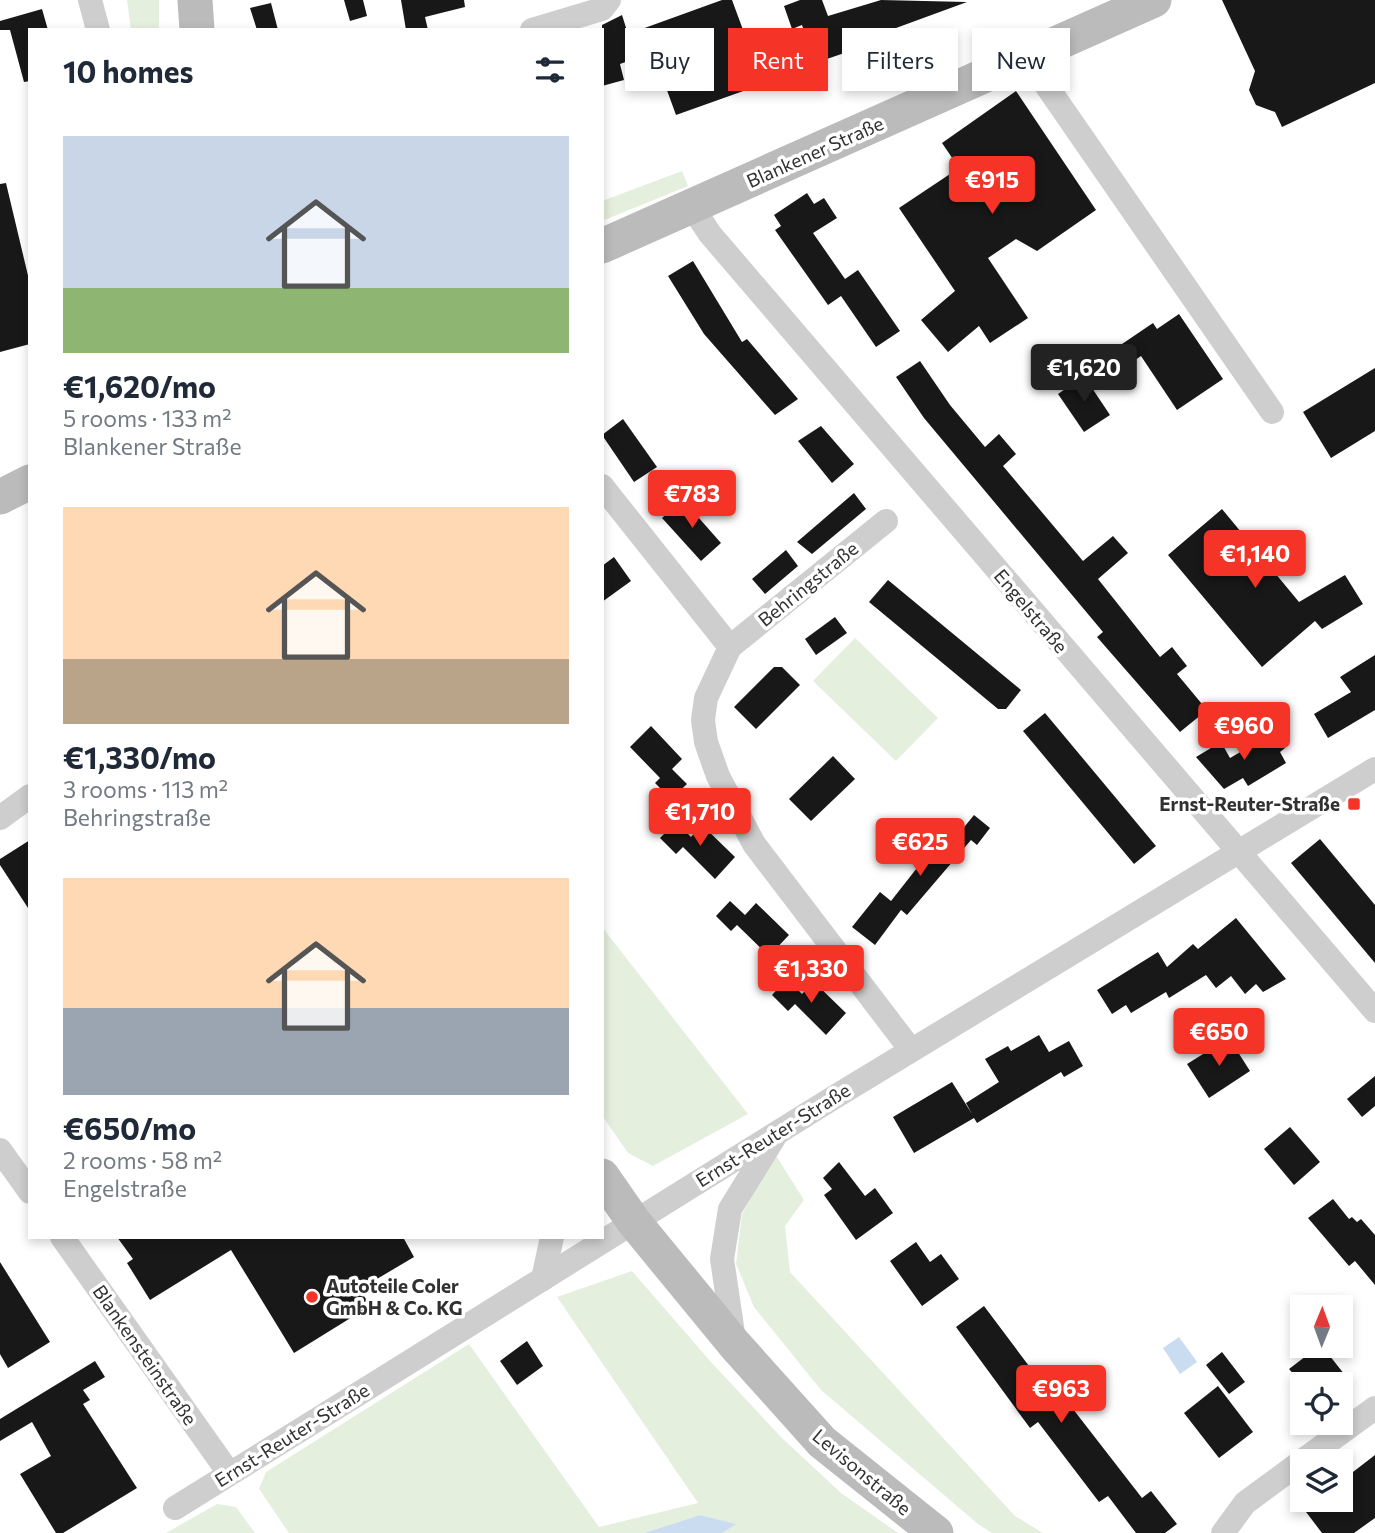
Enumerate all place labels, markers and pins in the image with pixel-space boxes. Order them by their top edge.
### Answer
pin: €915 [951,156,1033,216]
pin: €1,620 [1027,344,1141,404]
pin: €783 [651,470,733,530]
pin: €1,140 [1198,530,1312,590]
pin: €960 [1203,702,1285,762]
pin: €1,710 [643,788,757,848]
place label: Ernst-Reuter-Straße [1159,792,1340,815]
marker: Ernst-Reuter-Straße [1346,796,1362,812]
pin: €625 [879,818,961,878]
pin: €1,330 [754,946,868,1005]
pin: €650 [1178,1009,1260,1068]
place label: Autoteile Coler GmbH & Co. KG [326,1274,463,1319]
marker: Autoteile Coler GmbH & Co. KG [304,1289,320,1305]
pin: €963 [1020,1366,1102,1425]

